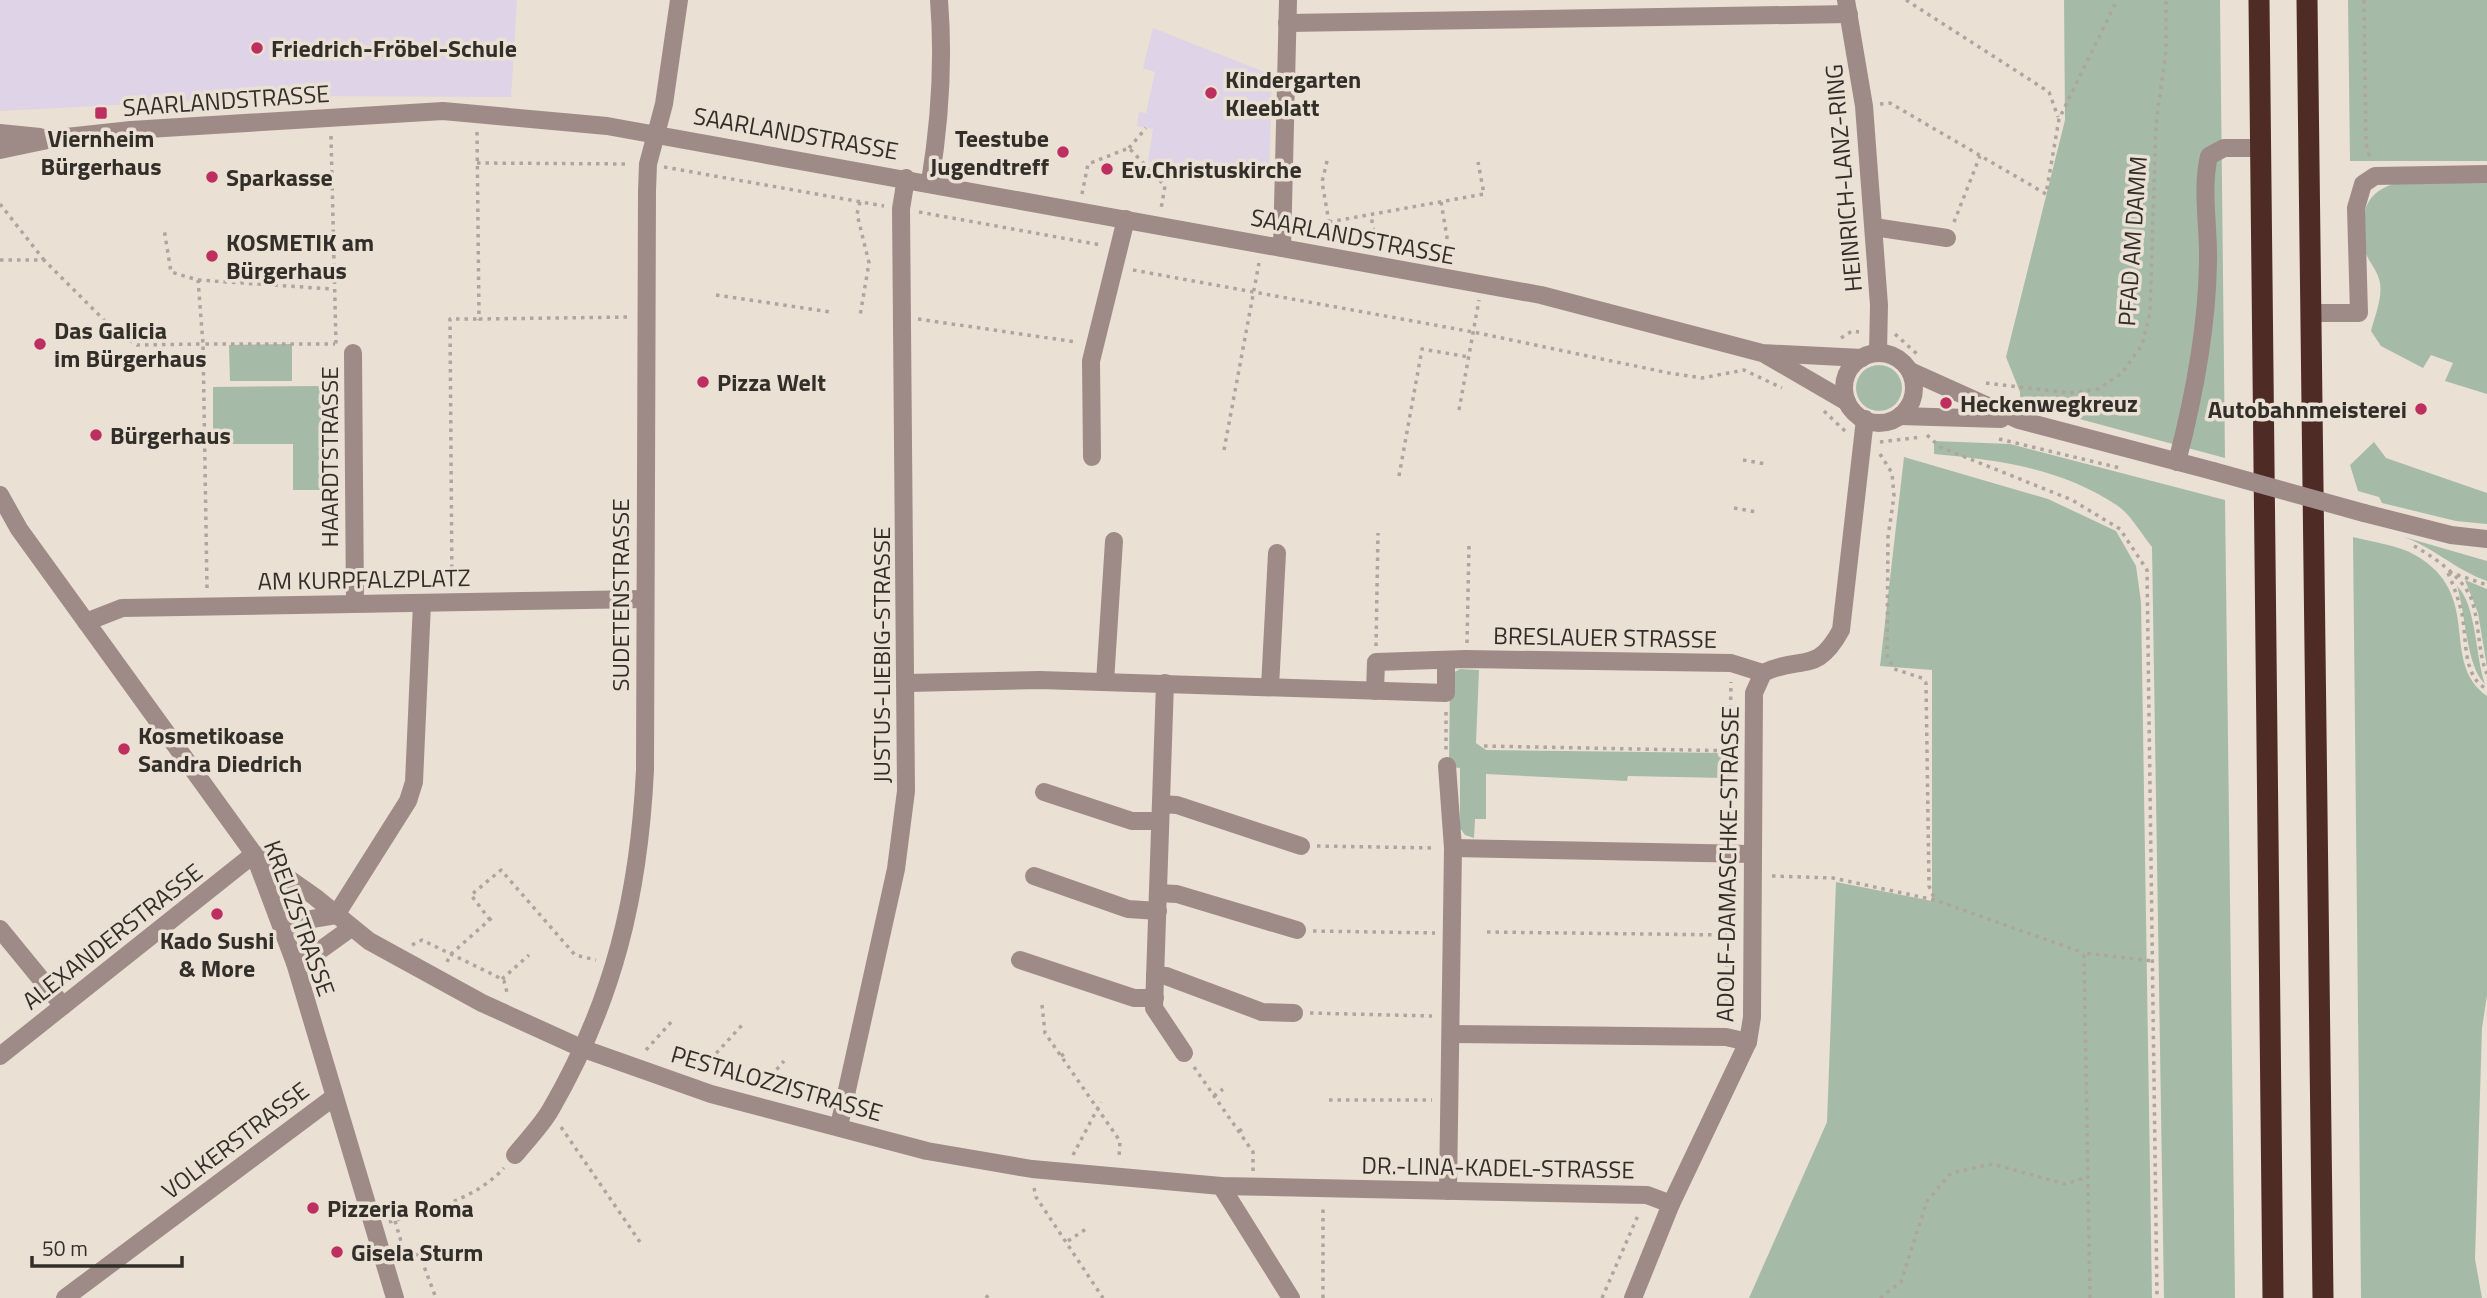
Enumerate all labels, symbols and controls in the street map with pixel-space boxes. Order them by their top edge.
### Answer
place label: Friedrich-Fröbel-Schule [271,30,517,66]
marker: Friedrich-Fröbel-Schule [249,40,265,56]
place label: Kindergarten Kleeblatt [1225,61,1361,125]
street label: HEINRICH-LANZ-RING [1815,63,1871,293]
street label: SAARLANDSTRASSE [121,75,331,125]
marker: Kindergarten Kleeblatt [1203,85,1219,101]
street label: SAARLANDSTRASSE [691,97,901,169]
marker: Viernheim Bürgerhaus [93,105,109,121]
place label: Viernheim Bürgerhaus [41,120,161,184]
place label: Teestube Jugendtreff [930,120,1049,184]
marker: Teestube Jugendtreff [1055,144,1071,160]
place label: Ev.Christuskirche [1121,151,1302,187]
street label: PFAD AM DAMM [2108,155,2156,327]
place label: Sparkasse [226,159,333,195]
marker: Ev.Christuskirche [1099,161,1115,177]
marker: Sparkasse [204,169,220,185]
street label: SAARLANDSTRASSE [1248,199,1458,273]
place label: KOSMETIK am Bürgerhaus [226,224,374,288]
marker: KOSMETIK am Bürgerhaus [204,248,220,264]
place label: Das Galicia im Bürgerhaus [54,312,207,376]
marker: Das Galicia im Bürgerhaus [32,336,48,352]
place label: Pizza Welt [717,364,826,400]
street label: HAARDTSTRASSE [311,367,347,547]
marker: Pizza Welt [695,374,711,390]
place label: Heckenwegkreuz [1960,385,2138,421]
place label: Autobahnmeisterei [2208,391,2407,427]
marker: Heckenwegkreuz [1938,395,1954,411]
marker: Autobahnmeisterei [2413,401,2429,417]
place label: Bürgerhaus [110,417,231,453]
marker: Bürgerhaus [88,427,104,443]
street label: SUDETENSTRASSE [602,498,638,692]
street label: JUSTUS-LIEBIG-STRASSE [863,527,899,783]
street label: AM KURPFALZPLATZ [257,559,471,599]
street label: BRESLAUER STRASSE [1493,617,1717,657]
street label: ADOLF-DAMASCHKE-STRASSE [1706,706,1748,1022]
place label: Kosmetikoase Sandra Diedrich [138,717,302,781]
marker: Kosmetikoase Sandra Diedrich [116,741,132,757]
street label: KREUZSTRASSE [255,835,345,1001]
street label: ALEXANDERSTRASSE [14,854,210,1018]
marker: Kado Sushi & More [209,906,225,922]
place label: Kado Sushi & More [160,922,274,986]
street label: PESTALOZZISTRASSE [667,1036,887,1130]
street label: VOLKERSTRASSE [154,1073,316,1207]
street label: DR.-LINA-KADEL-STRASSE [1361,1147,1635,1187]
place label: Pizzeria Roma [327,1190,474,1226]
marker: Pizzeria Roma [305,1200,321,1216]
scale bar [32,1224,182,1268]
text: 50 m [42,1232,88,1264]
place label: Gisela Sturm [351,1234,483,1270]
marker: Gisela Sturm [329,1244,345,1260]

